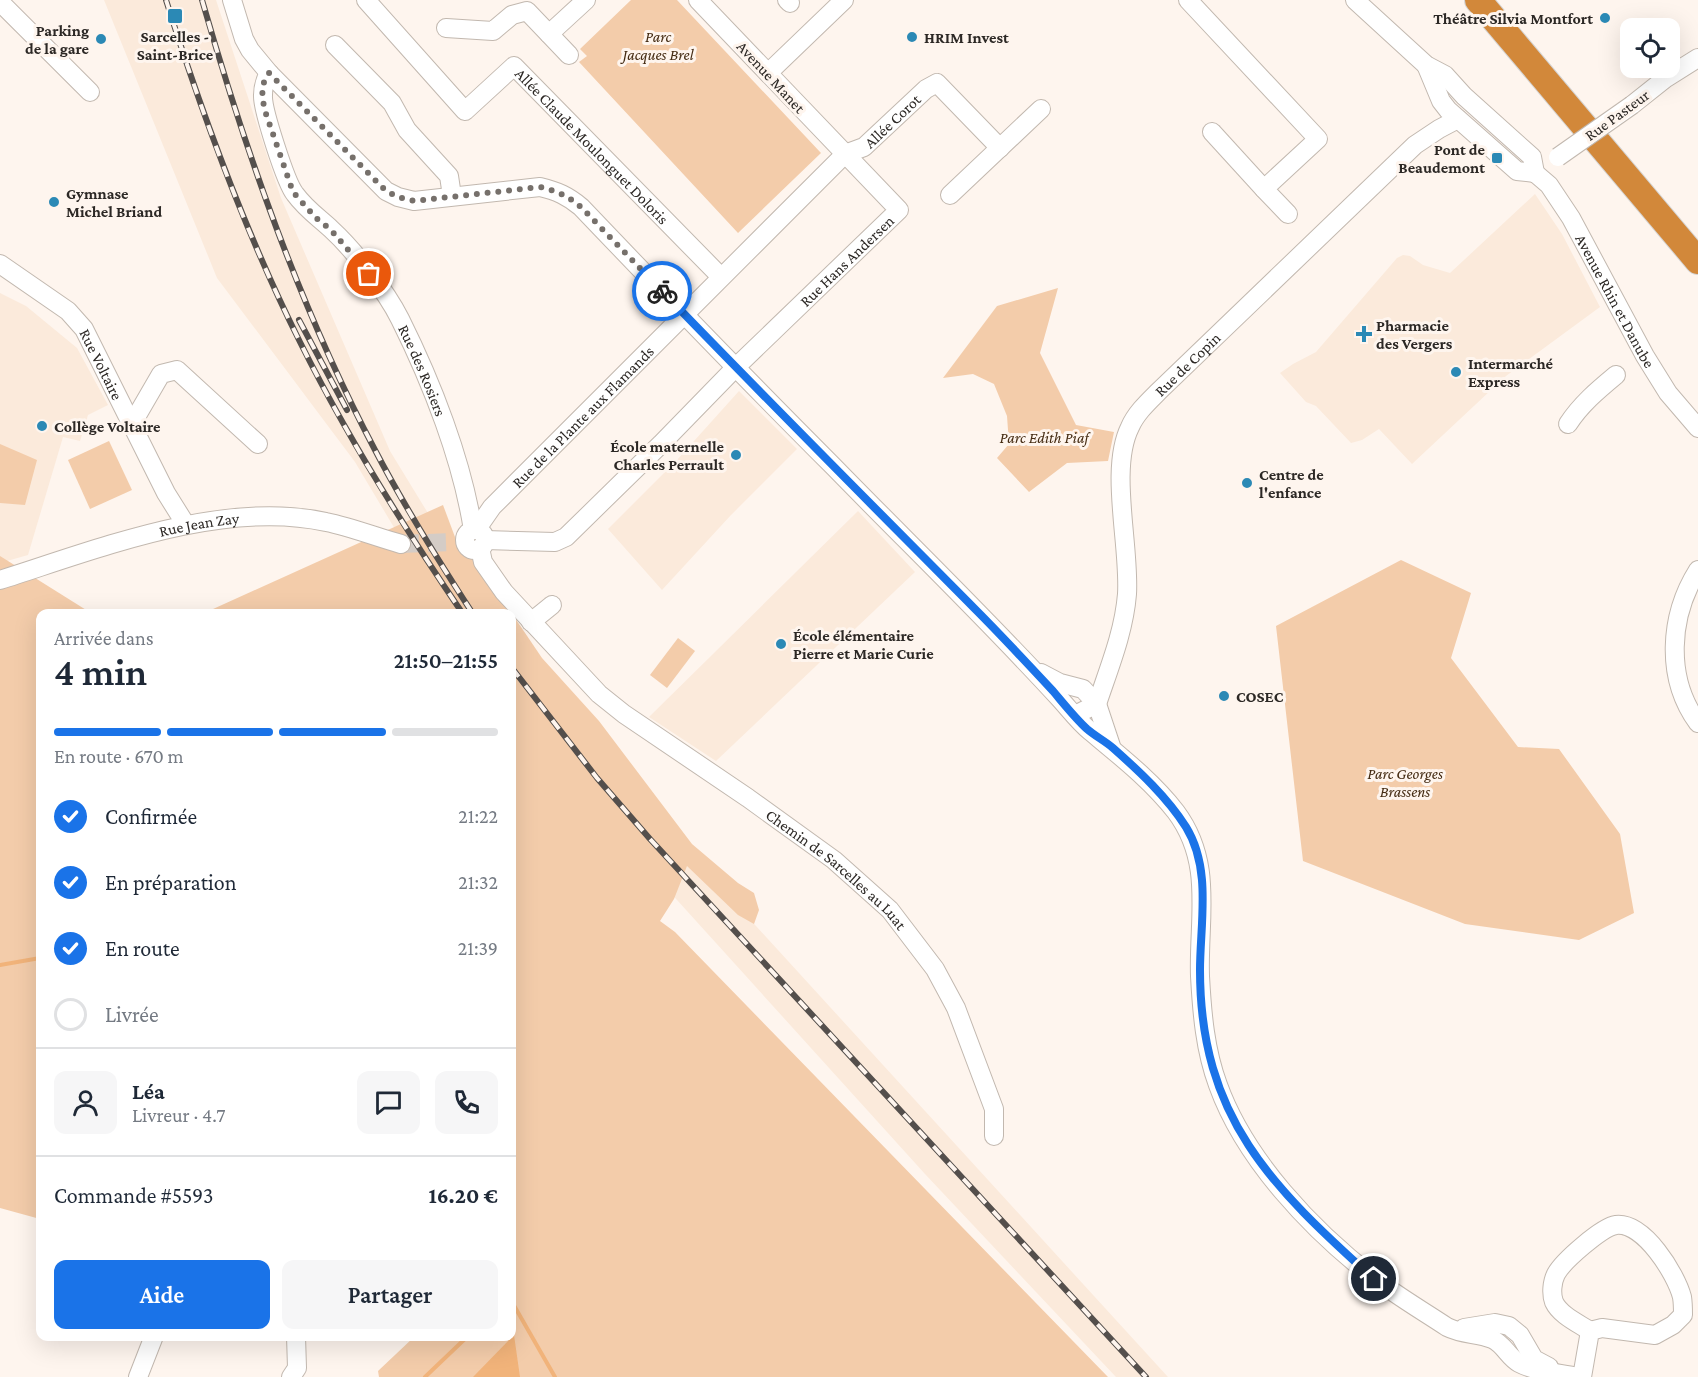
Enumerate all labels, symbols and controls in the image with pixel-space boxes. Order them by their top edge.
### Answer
marker: Sarcelles - Saint-Brice [166,7,184,25]
place label: Théâtre Silvia Montfort [1433,10,1593,27]
marker: Théâtre Silvia Montfort [1598,11,1612,25]
map controls [1620,18,1680,78]
button: locate [1620,18,1680,78]
place label: Parking de la gare [25,22,90,57]
place label: Sarcelles - Saint-Brice [137,28,214,63]
park label: Parc Jacques Brel [619,28,695,64]
place label: HRIM Invest [924,29,1009,46]
marker: HRIM Invest [905,30,919,44]
marker: Parking de la gare [94,32,108,46]
street label: Avenue Manet [734,38,809,117]
street label: Allée Claude Moulonguet Doloris [512,64,672,227]
street label: Rue Pasteur [1582,86,1653,144]
street label: Allée Corot [861,90,924,151]
place label: Pont de Beaudemont [1398,141,1486,176]
marker: Pont de Beaudemont [1490,151,1504,165]
place label: Gymnase Michel Briand [66,185,162,220]
marker: Gymnase Michel Briand [47,195,61,209]
street label: Rue Hans Andersen [796,211,897,310]
street label: Avenue Rhin et Danube [1573,231,1658,371]
pin [343,248,394,299]
icon: bag [352,257,385,290]
courier [632,261,692,321]
icon: bike [646,275,679,308]
place label: Pharmacie des Vergers [1376,317,1453,352]
street label: Rue des Rosiers [396,322,450,418]
street label: Rue Voltaire [77,326,126,402]
marker: Pharmacie des Vergers [1357,327,1371,341]
street label: Rue de Copin [1151,328,1224,399]
street label: Rue de la Plante aux Flamands [508,342,657,491]
place label: Intermarché Express [1468,355,1554,390]
marker: Intermarché Express [1449,365,1463,379]
place label: Collège Voltaire [54,418,161,435]
marker: Collège Voltaire [35,419,49,433]
park label: Parc Edith Piaf [999,429,1091,447]
place label: École maternelle Charles Perrault [610,438,725,473]
marker: École maternelle Charles Perrault [729,448,743,462]
place label: Centre de l'enfance [1259,466,1324,501]
marker: Centre de l'enfance [1240,476,1254,490]
street label: Rue Jean Zay [157,509,240,539]
text: Arrivée dans [54,627,154,649]
place label: École élémentaire Pierre et Marie Curie [793,627,934,662]
marker: École élémentaire Pierre et Marie Curie [774,637,788,651]
text: 21:50–21:55 [394,648,498,673]
text: 4 min [54,650,147,693]
place label: COSEC [1236,688,1284,705]
marker: COSEC [1217,689,1231,703]
text: En route · 670 m [54,745,184,767]
park label: Parc Georges Brassens [1367,765,1443,800]
icon: check [54,800,87,833]
text: Confirmée [105,804,197,829]
text: 21:22 [458,805,498,827]
street label: Chemin de Sarcelles au Luat [763,805,911,933]
icon: check [54,866,87,899]
text: En préparation [105,870,237,895]
text: 21:32 [458,871,498,893]
icon: check [54,932,87,965]
text: En route [105,936,180,961]
text: 21:39 [458,937,498,959]
text: Livrée [105,1002,159,1027]
button: person [54,1071,117,1134]
button: chat [357,1071,420,1134]
button: phone [435,1071,498,1134]
text: Léa [132,1079,165,1104]
text: Livreur · 4.7 [132,1104,225,1126]
text: Commande #5593 [54,1183,213,1208]
text: 16.20 € [429,1183,498,1208]
pin [1348,1253,1399,1304]
button: Aide [54,1260,270,1329]
button: Partager [282,1260,498,1329]
icon: home [1357,1262,1390,1295]

